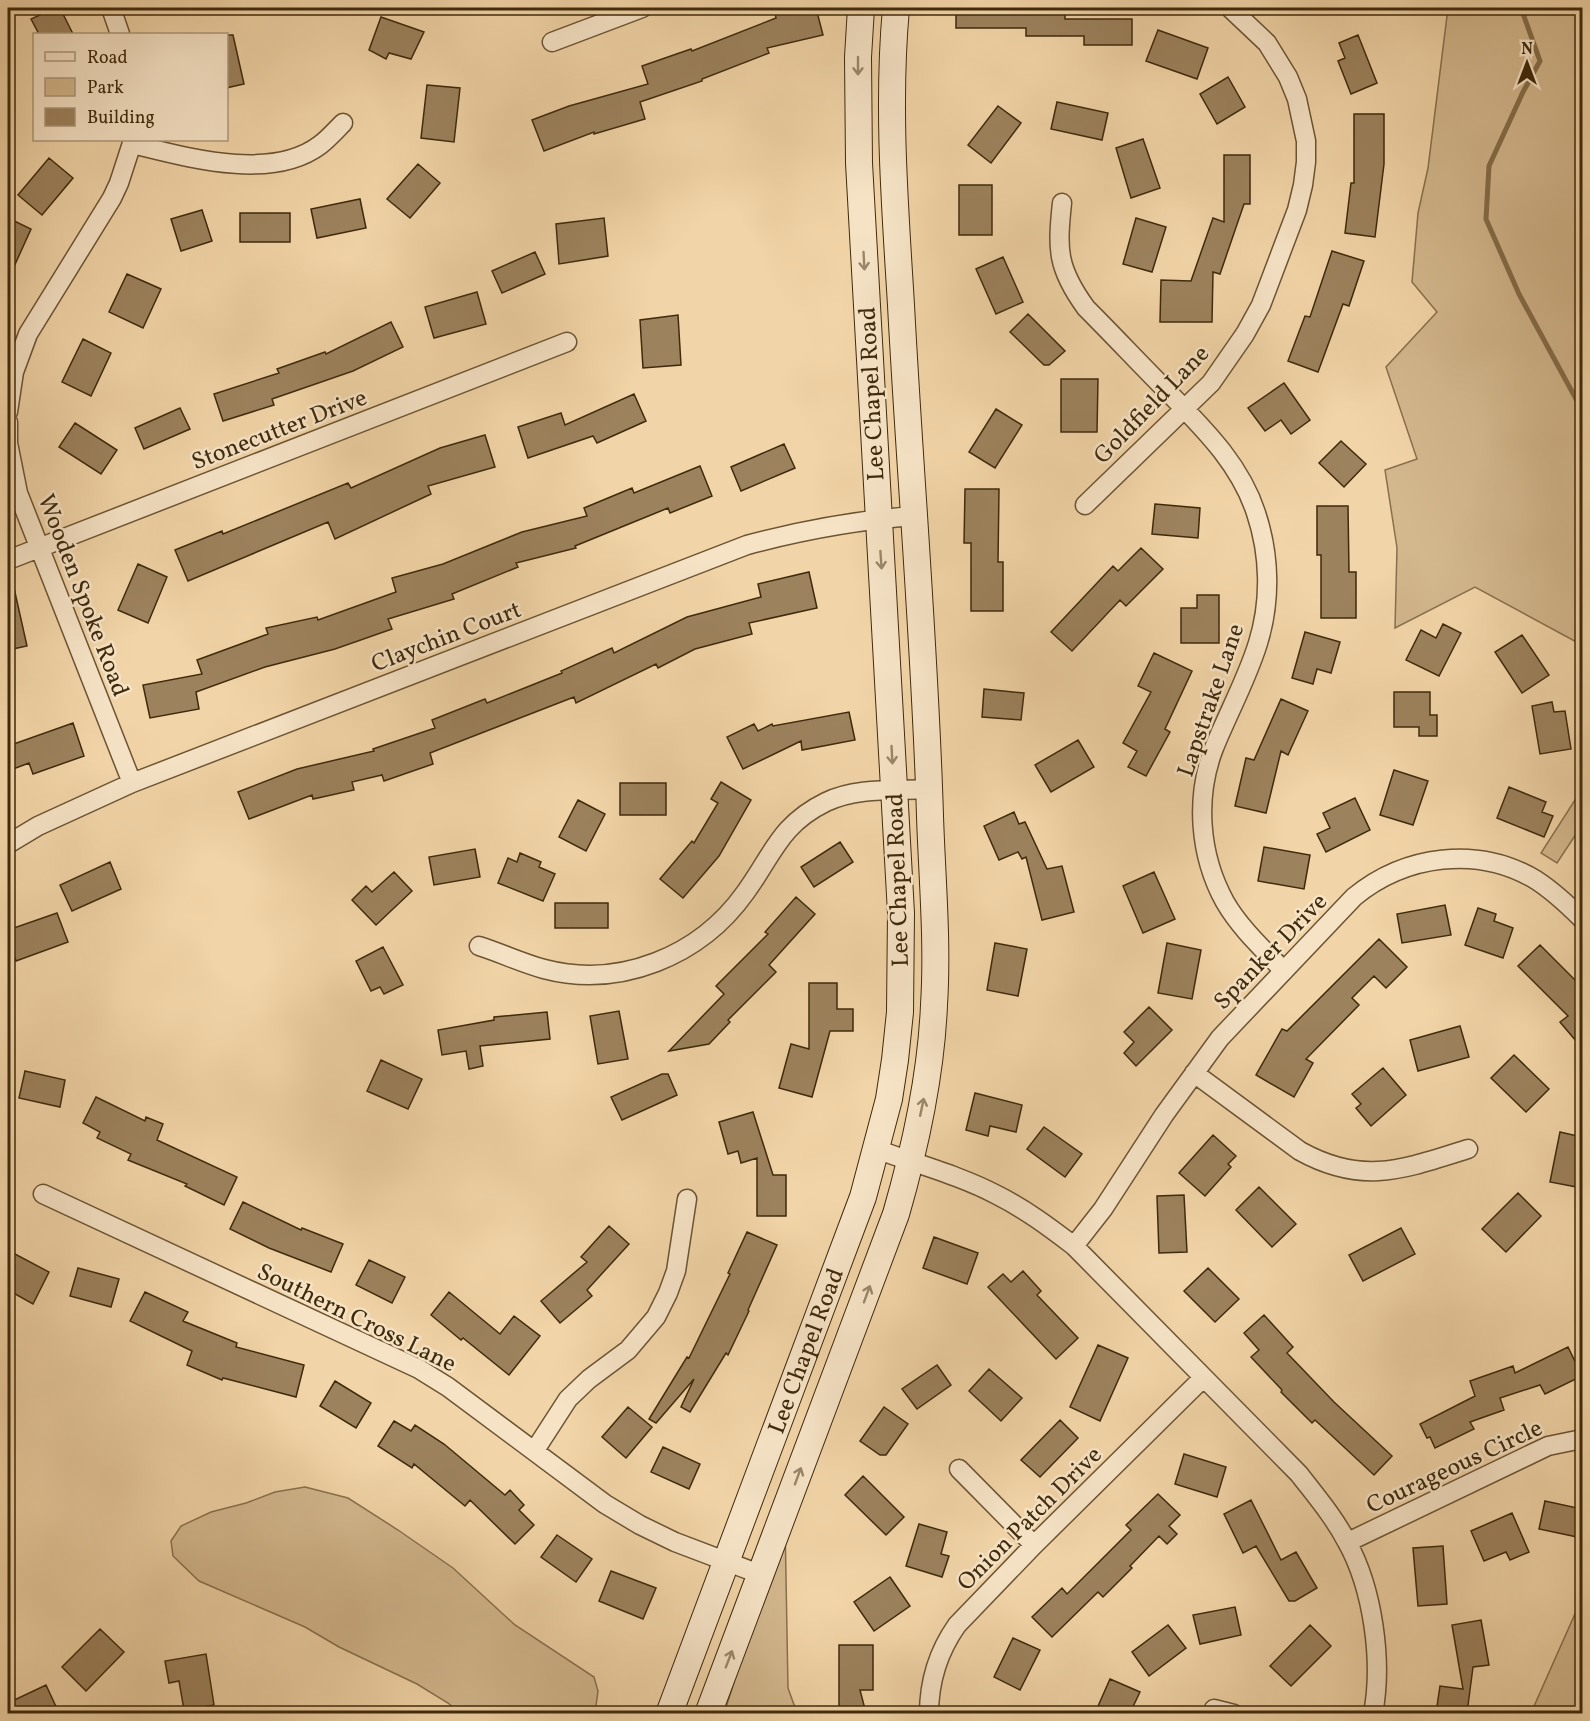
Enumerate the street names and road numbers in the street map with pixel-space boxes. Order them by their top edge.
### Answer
street label: Lee Chapel Road [851,306,895,482]
street label: Goldfield Lane [1087,338,1218,473]
street label: Stonecutter Drive [187,382,372,480]
street label: Wooden Spoke Road [28,490,136,702]
street label: Claychin Court [367,594,527,682]
street label: Lapstrake Lane [1170,620,1254,782]
street label: Lee Chapel Road [879,792,919,968]
street label: Spanker Drive [1207,886,1336,1018]
street label: Southern Cross Lane [251,1256,461,1382]
street label: Lee Chapel Road [761,1264,854,1439]
street label: Courageous Circle [1361,1412,1548,1524]
street label: Onion Patch Drive [950,1439,1111,1600]

